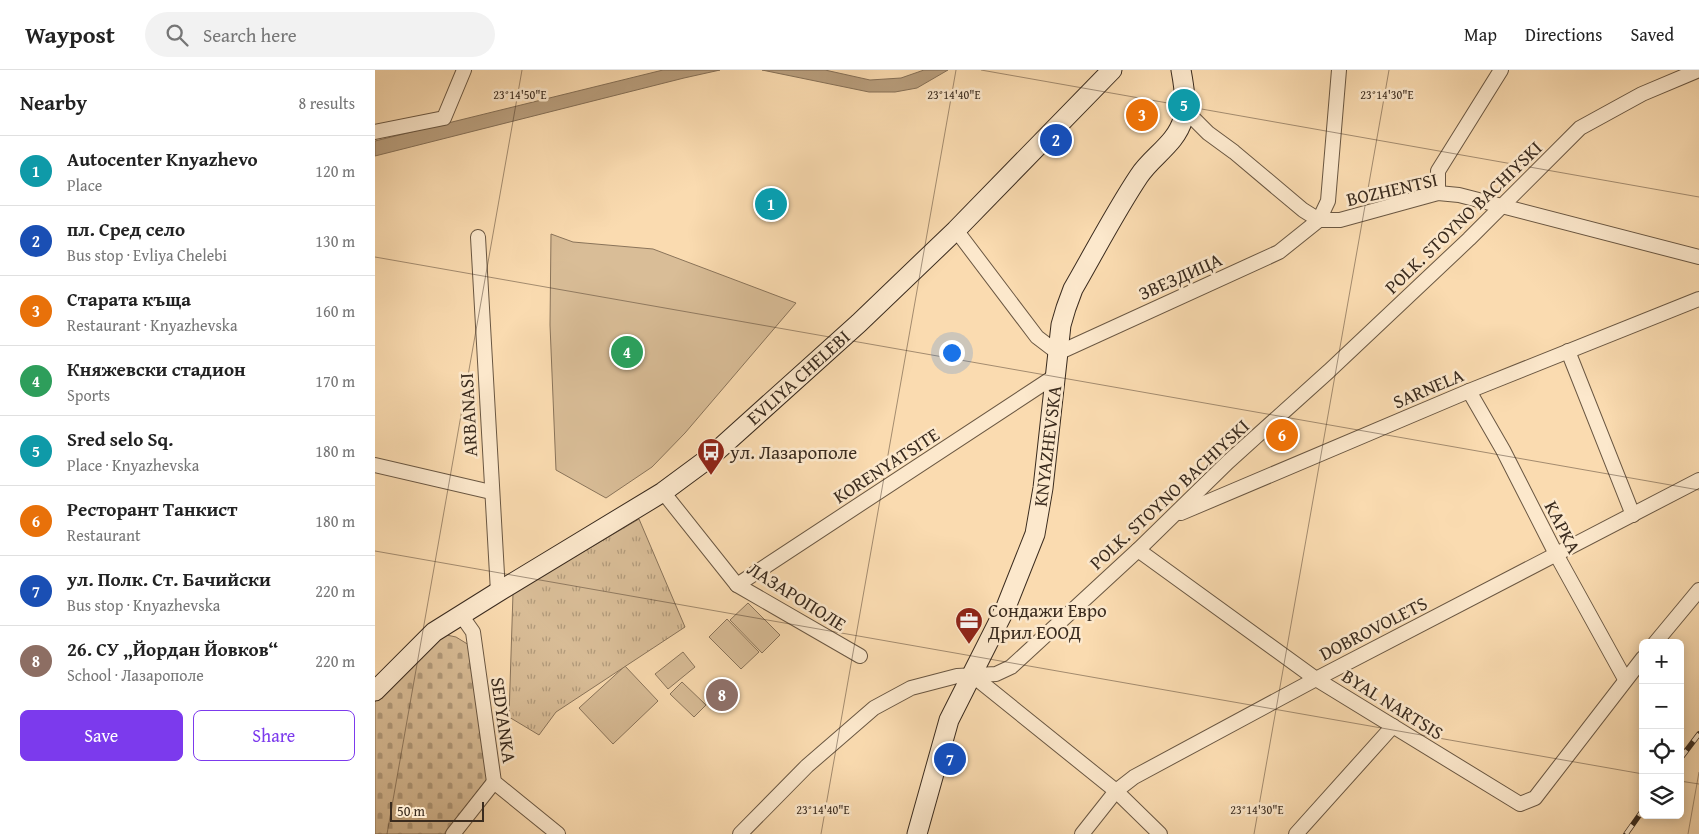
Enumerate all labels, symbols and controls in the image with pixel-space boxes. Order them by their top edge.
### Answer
search box [145,12,495,57]
text: Waypost [25,17,115,52]
icon: search [163,21,191,49]
text: Search here [203,21,297,49]
text: Map [1464,21,1497,48]
text: Directions [1525,21,1602,48]
text: Saved [1630,21,1674,48]
text: 23°14'50"E [493,86,547,103]
text: 23°14'40"E [927,86,981,103]
pin: 5 [1168,86,1200,124]
text: 23°14'30"E [1360,86,1414,103]
text: Nearby [20,87,87,118]
text: 8 results [298,91,355,115]
pin: 3 [1126,96,1158,134]
pin: 2 [1040,121,1072,159]
street label: POLK. STOYNO BACHIYSKI [1378,134,1548,300]
text: Autocenter Knyazhevo [67,145,258,173]
text: 1 [32,159,40,183]
text: 120 m [315,159,355,183]
street label: BOZHENTSI [1344,165,1441,213]
text: Place [67,173,102,197]
pin: 1 [755,185,787,223]
text: пл. Сред село [67,215,185,243]
text: 2 [32,229,40,253]
text: 130 m [315,229,355,253]
text: Bus stop · Evliya Chelebi [67,243,227,267]
street label: ЗВЕЗДИЦА [1134,245,1227,307]
text: Старата къща [67,285,191,313]
text: 3 [32,299,40,323]
text: 160 m [315,299,355,323]
text: Restaurant · Knyazhevska [67,313,238,337]
street label: EVLIYA CHELEBI [740,323,856,431]
pin: 4 [611,333,643,371]
your location [939,340,965,366]
text: Княжевски стадион [67,355,246,383]
street label: SARNELA [1388,360,1468,415]
text: 4 [32,369,40,393]
text: 170 m [315,369,355,393]
street label: ARBANASI [452,372,484,458]
text: Sports [67,383,110,407]
street label: KNYAZHEVSKA [1026,383,1068,508]
street label: POLK. STOYNO BACHIYSKI [1083,412,1255,576]
pin: 6 [1266,416,1298,454]
street label: KORENYATSITE [827,420,945,510]
text: Sred selo Sq. [67,425,174,453]
bus stop icon: ул. Лазарополе [696,437,726,476]
place label: ул. Лазарополе [729,438,857,466]
text: 5 [32,439,40,463]
text: 180 m [315,439,355,463]
text: Place · Knyazhevska [67,453,199,477]
text: Ресторант Танкист [67,495,237,523]
street label: KAPKA [1538,496,1588,559]
text: 6 [32,509,40,533]
text: 180 m [315,509,355,533]
text: Restaurant [67,523,141,547]
street label: ЛАЗАРОПОЛЕ [742,554,852,638]
text: ул. Полк. Ст. Бачийски [67,565,271,593]
text: 7 [32,579,40,603]
text: 220 m [315,579,355,603]
street label: DOBROVOLETS [1314,589,1432,667]
text: Bus stop · Knyazhevska [67,593,220,617]
place label: Сондажи Евро Дрил ЕООД [987,596,1107,646]
office icon: Сондажи Евро Дрил ЕООД [954,606,984,645]
text: 26. СУ „Йордан Йовков“ [67,635,278,663]
map controls [1639,639,1684,819]
button: + [1639,639,1684,684]
text: 8 [32,649,40,673]
text: 220 m [315,649,355,673]
street label: BYAL NARTSIS [1337,662,1449,746]
text: School · Лазарополе [67,663,204,687]
street label: SEDYANKA [484,675,524,765]
pin: 8 [706,676,738,714]
button: − [1639,684,1684,729]
button: Save [20,710,183,761]
button: Share [193,710,355,761]
button: locate [1639,729,1684,774]
pin: 7 [934,740,966,778]
button: layers [1639,774,1684,819]
scale bar [390,799,484,822]
text: 50 m [397,801,425,821]
text: 23°14'40"E [796,801,850,818]
text: 23°14'30"E [1230,801,1284,818]

